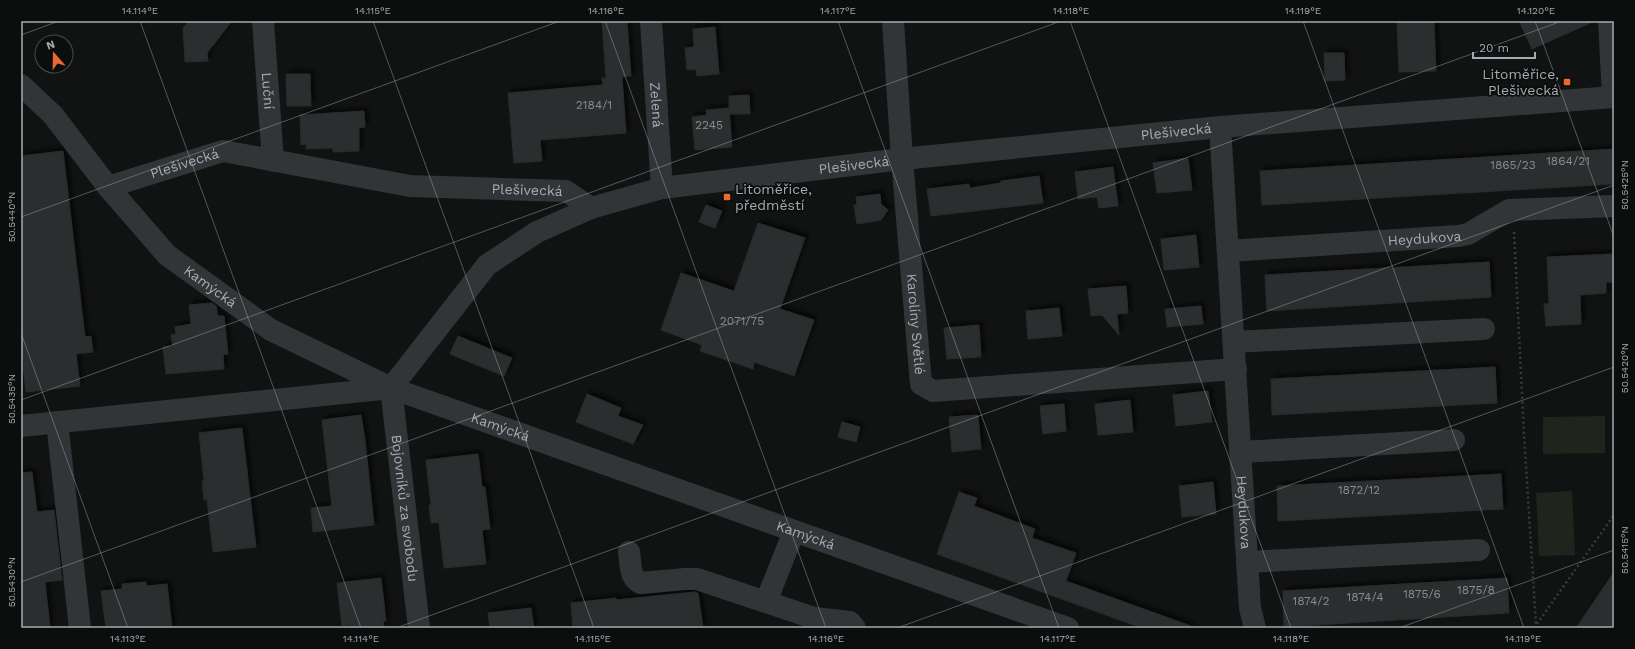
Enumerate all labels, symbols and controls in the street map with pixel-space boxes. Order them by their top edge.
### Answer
text: 14.114°E [122,5,158,16]
text: 14.115°E [355,5,391,16]
text: 14.116°E [588,5,624,16]
text: 14.117°E [820,5,856,16]
text: 14.118°E [1053,5,1089,16]
text: 14.119°E [1285,5,1321,16]
text: 14.120°E [1517,5,1555,16]
north arrow [34,34,74,74]
scale bar [1473,34,1535,60]
text: N [45,38,57,53]
text: 20 m [1479,41,1509,55]
place label: Litoměřice, Plešivecká [1482,66,1559,98]
street label: Luční [259,72,277,110]
marker: Litoměřice, Plešivecká [1562,77,1572,87]
street label: Zelená [647,82,666,128]
house number: 2184/1 [576,98,612,112]
house number: 2245 [695,118,723,132]
street label: Plešivecká [1140,120,1212,143]
street label: Plešivecká [148,145,221,181]
street label: Plešivecká [818,153,890,177]
house number: 1864/21 [1546,154,1590,168]
house number: 1865/23 [1490,158,1536,172]
text: 50.5425°N [1619,160,1630,210]
street label: Plešivecká [491,181,563,199]
place label: Litoměřice, předměstí [735,181,812,213]
text: 50.5440°N [6,192,17,242]
marker: Litoměřice, předměstí [722,192,732,202]
street label: Heydukova [1387,228,1462,249]
street label: Kamýcká [181,262,240,311]
street label: Karolíny Světlé [904,273,928,375]
house number: 2071/75 [720,314,764,328]
text: 50.5420°N [1619,343,1630,393]
text: 50.5435°N [6,374,17,424]
street label: Kamýcká [469,409,532,444]
street label: Bojovníků za svobodu [388,434,422,583]
street label: Heydukova [1234,475,1254,550]
house number: 1872/12 [1338,483,1380,497]
street label: Kamýcká [774,517,837,553]
text: 50.5415°N [1619,526,1630,574]
text: 50.5430°N [6,557,17,607]
house number: 1875/8 [1457,583,1495,597]
house number: 1875/6 [1403,587,1441,601]
house number: 1874/4 [1347,590,1383,604]
house number: 1874/2 [1292,594,1330,608]
text: 14.113°E [110,633,146,644]
text: 14.114°E [343,633,379,644]
text: 14.115°E [575,633,611,644]
text: 14.116°E [808,633,844,644]
text: 14.117°E [1040,633,1076,644]
text: 14.118°E [1273,633,1309,644]
text: 14.119°E [1505,633,1541,644]

